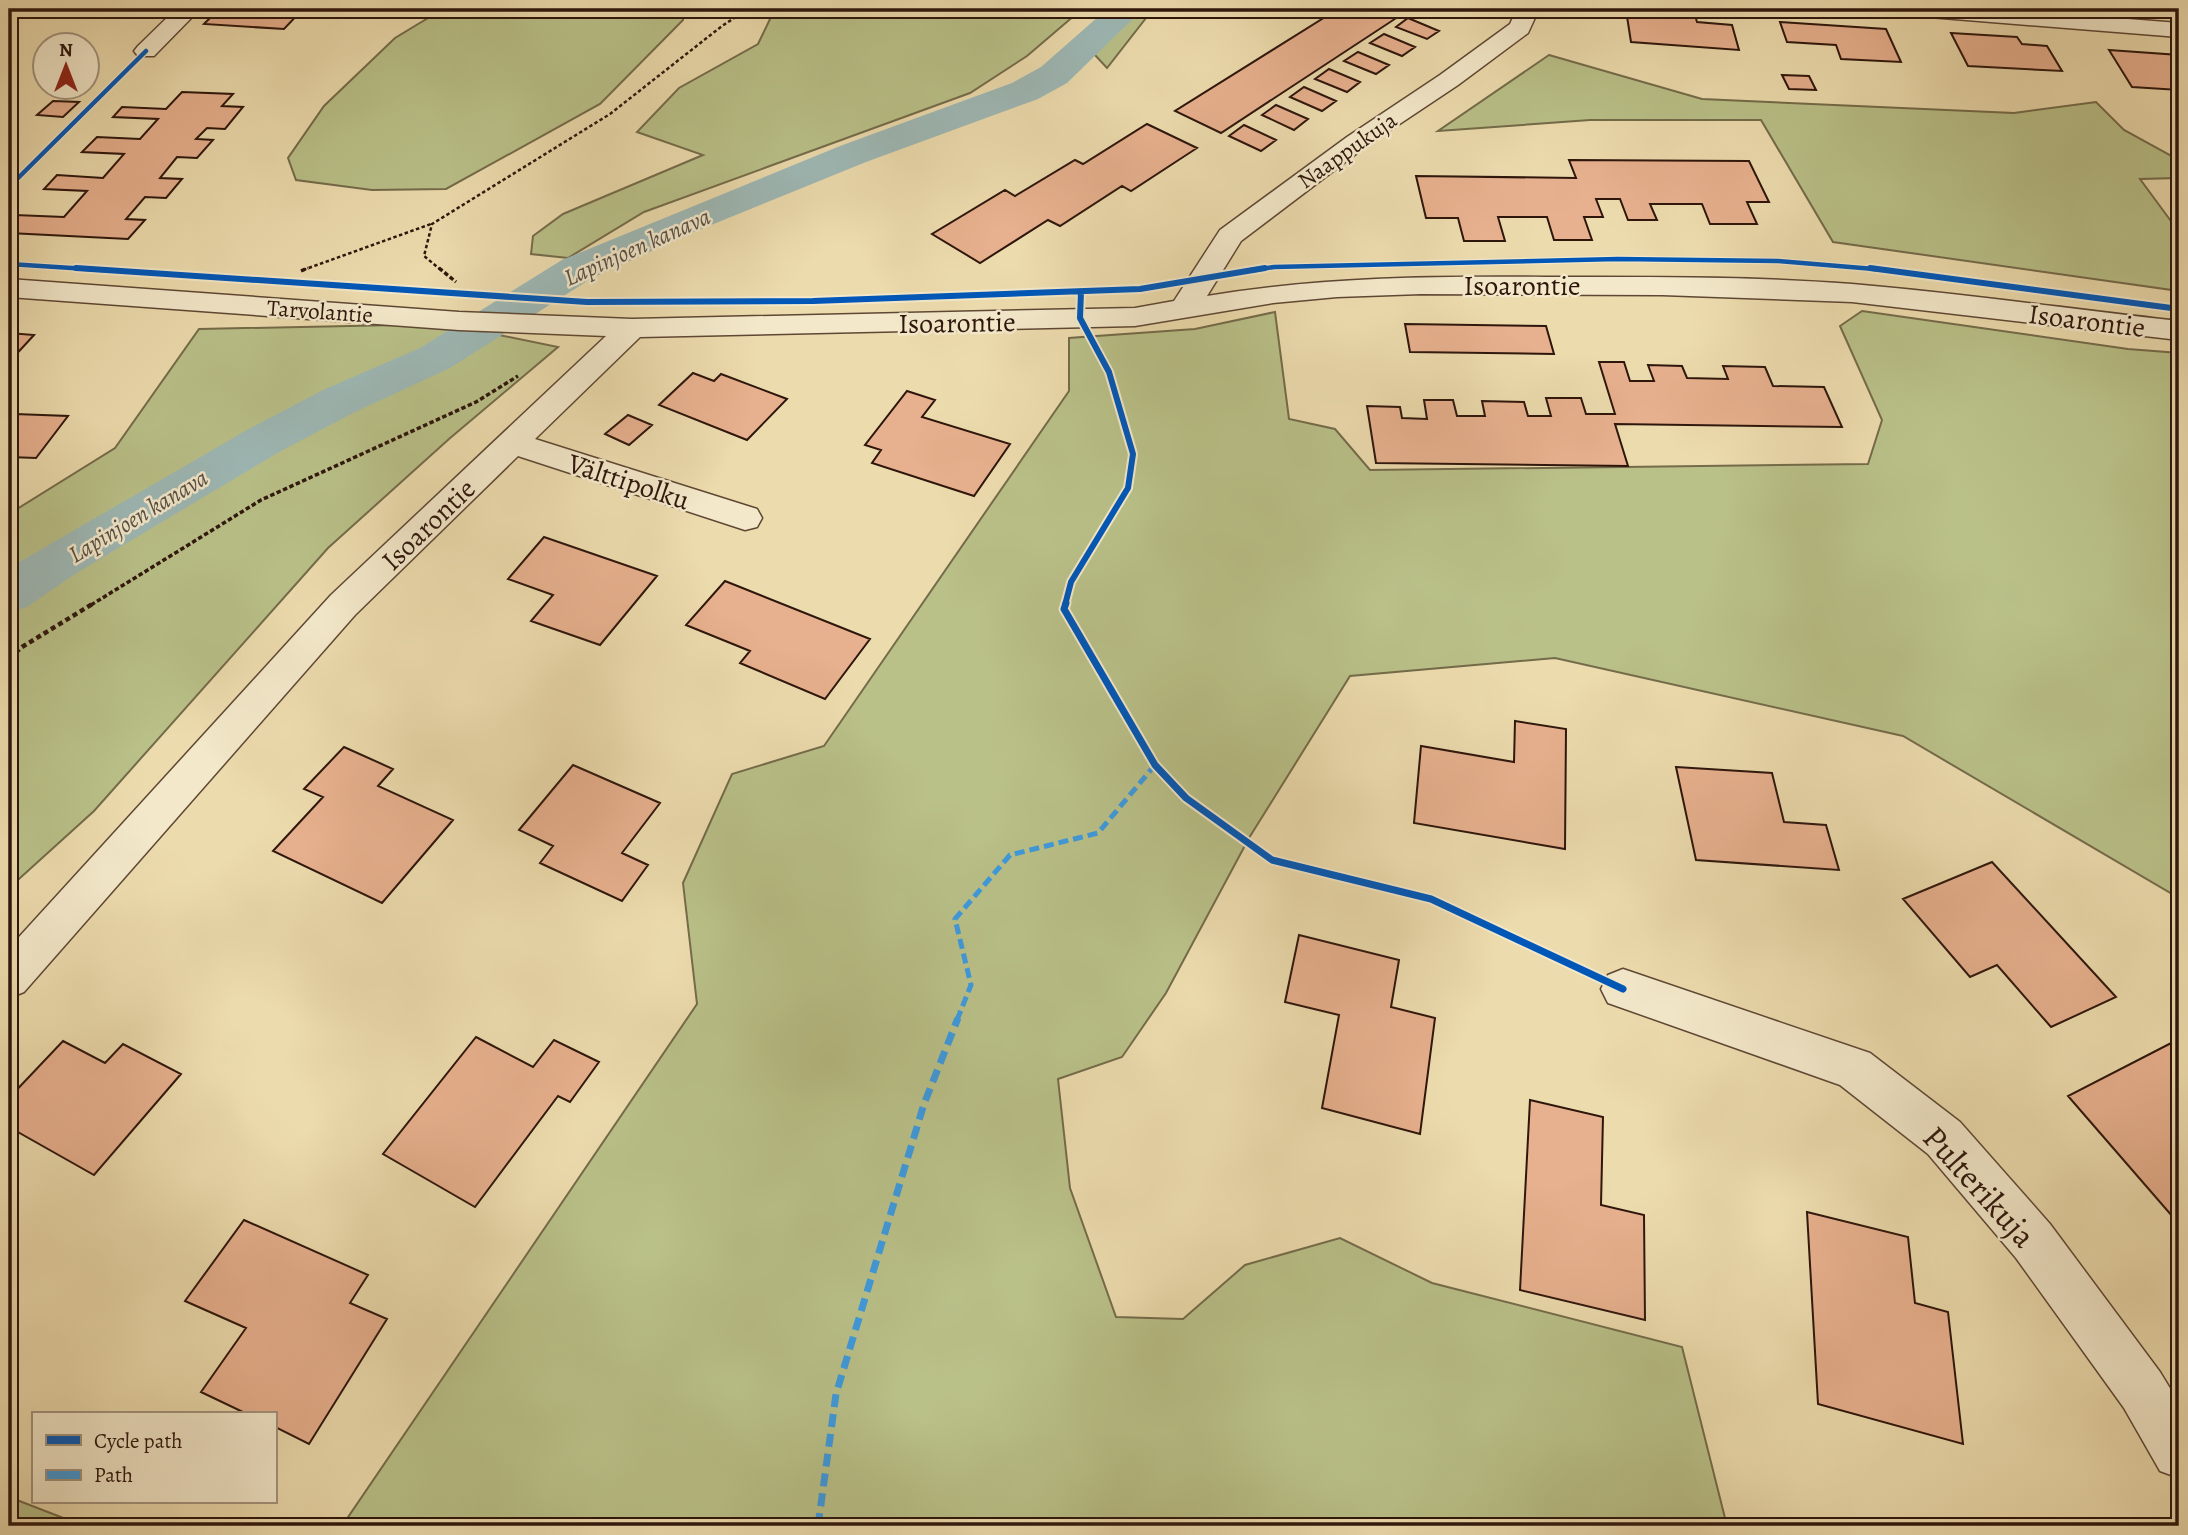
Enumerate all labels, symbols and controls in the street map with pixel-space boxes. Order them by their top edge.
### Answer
north arrow [32,32,102,102]
text: N [59,37,73,63]
street label: Naappukuja [1291,105,1403,196]
water label: Lapinjoen kanava [559,200,715,294]
street label: Isoarontie [1463,267,1581,305]
street label: Tarvolantie [266,292,374,331]
street label: Isoarontie [2026,295,2147,347]
street label: Isoarontie [898,303,1016,343]
street label: Välttipolku [562,444,695,520]
water label: Lapinjoen kanava [62,462,214,570]
street label: Isoarontie [373,470,484,579]
street label: Pulterikuja [1913,1116,2047,1257]
legend [32,1412,276,1504]
text: Cycle path [94,1427,183,1455]
text: Path [94,1461,133,1489]

